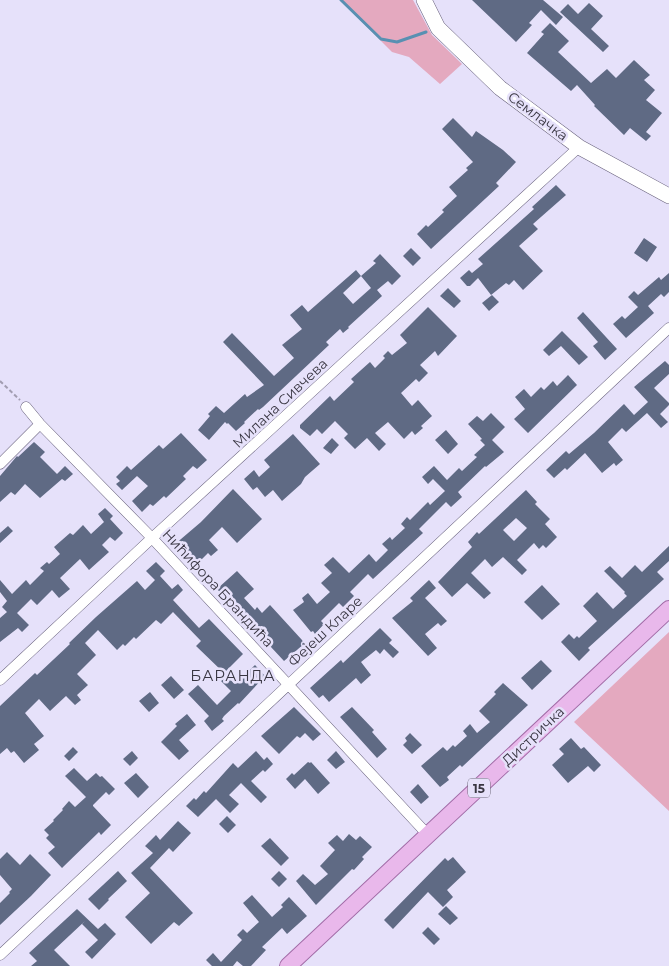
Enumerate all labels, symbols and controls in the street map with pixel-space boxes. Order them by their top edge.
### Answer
street label: Семлачка [504,87,572,145]
street label: Милана Сивчева [229,354,331,452]
street label: Нићифора Брандића [159,525,277,651]
street label: Фејеш Кларе [284,592,366,670]
district label: БАРАНДА [190,666,276,685]
street label: Дистричка [498,703,568,769]
road number: 15 [468,778,490,798]

